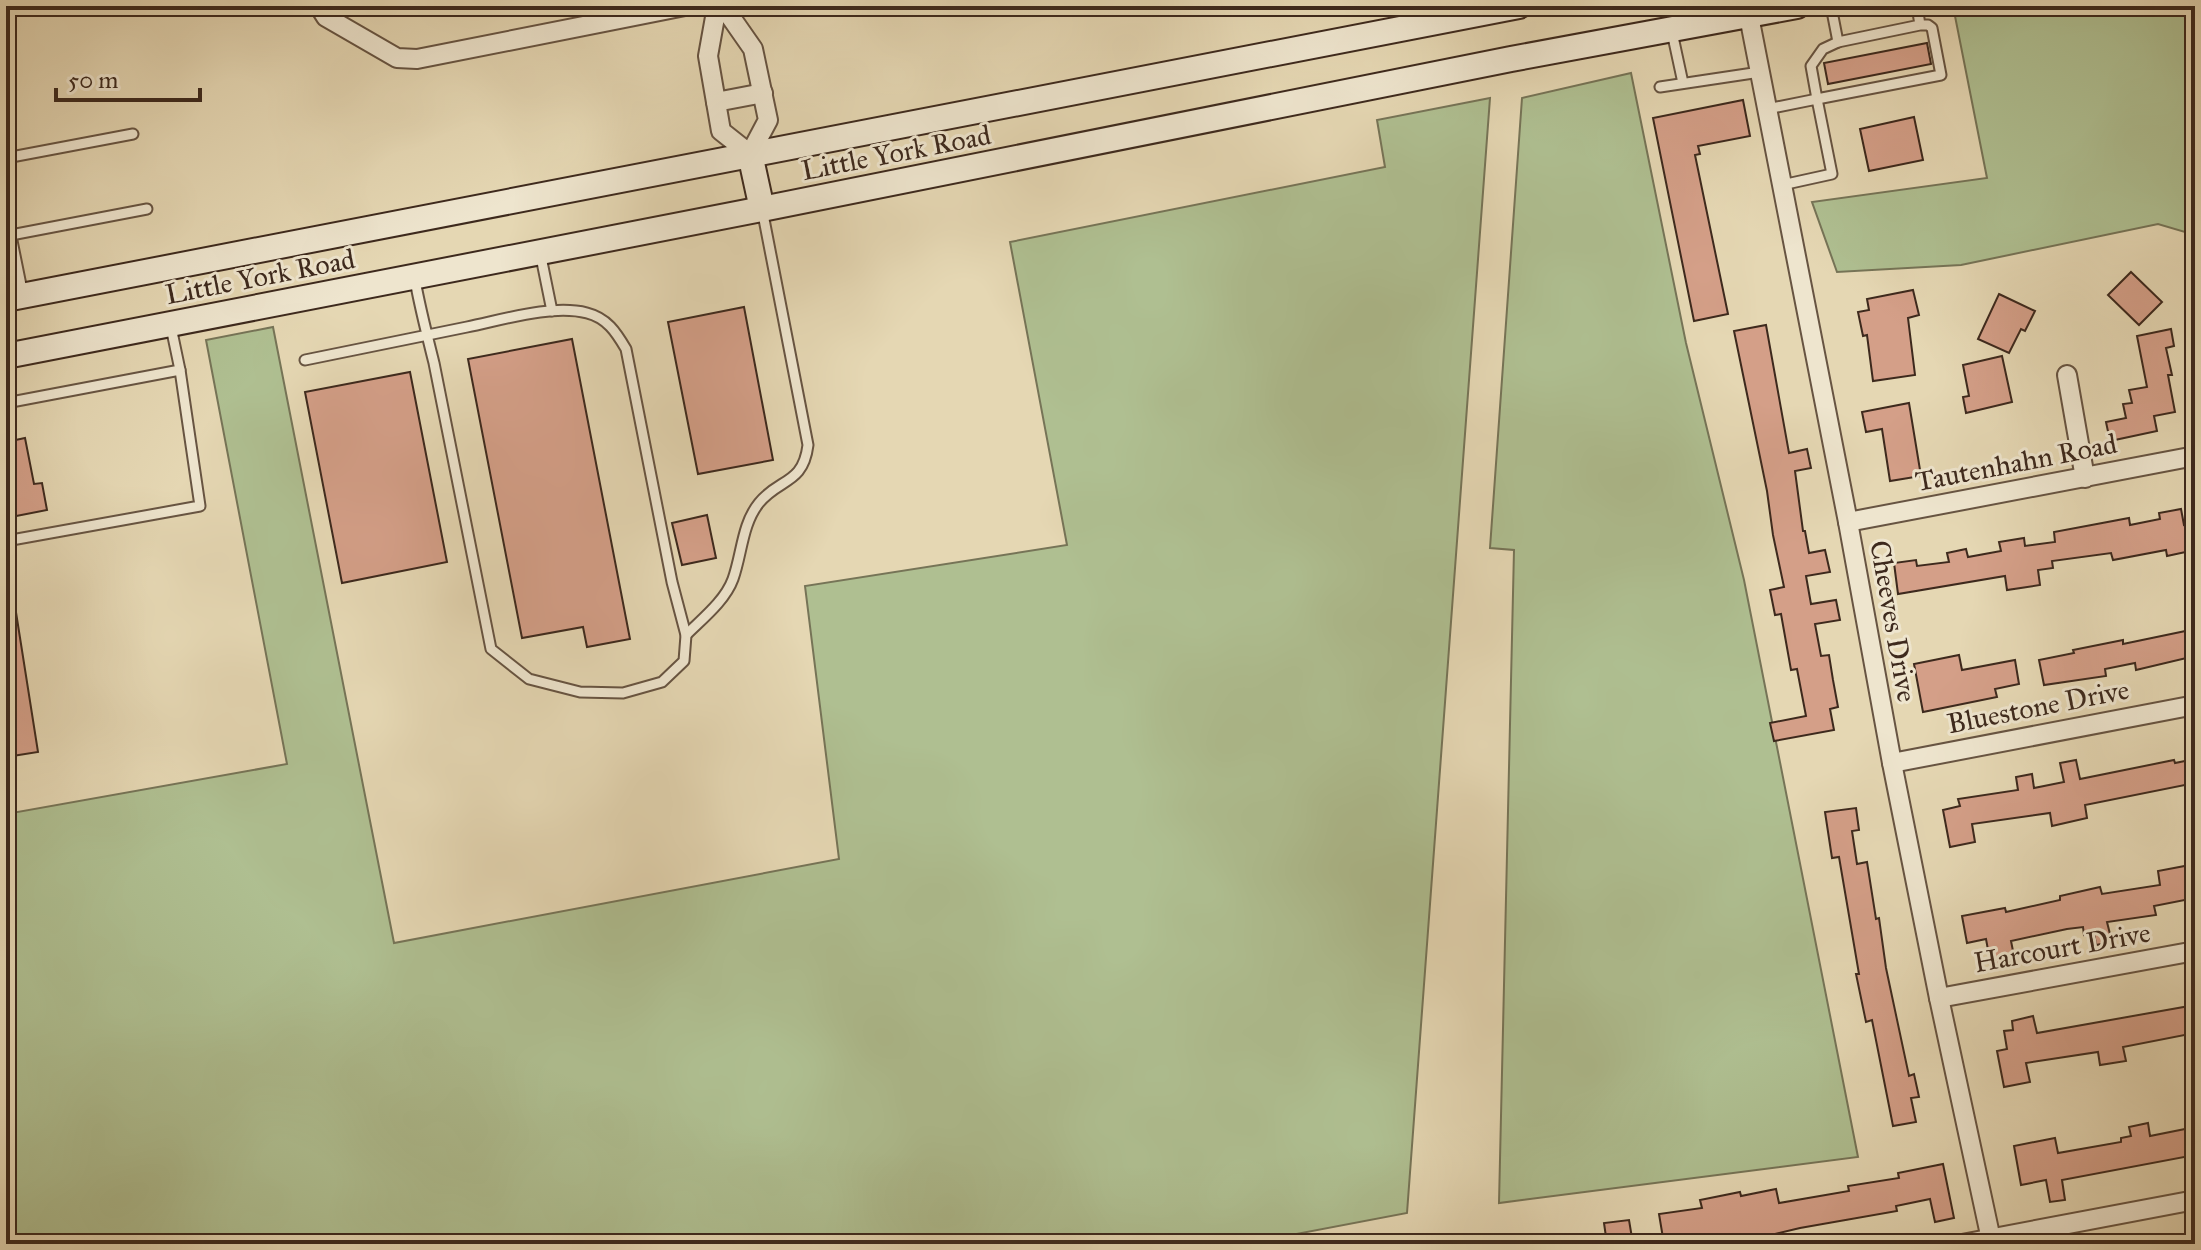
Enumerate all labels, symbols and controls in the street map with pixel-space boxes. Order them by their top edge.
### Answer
scale bar [56,52,200,102]
text: 50 m [68,65,118,95]
street label: Little York Road [798,117,994,188]
street label: Little York Road [162,241,358,312]
street label: Tautenhahn Road [1912,426,2120,499]
street label: Cheeves Drive [1862,538,1925,705]
street label: Bluestone Drive [1944,672,2132,741]
street label: Harcourt Drive [1971,915,2153,980]

